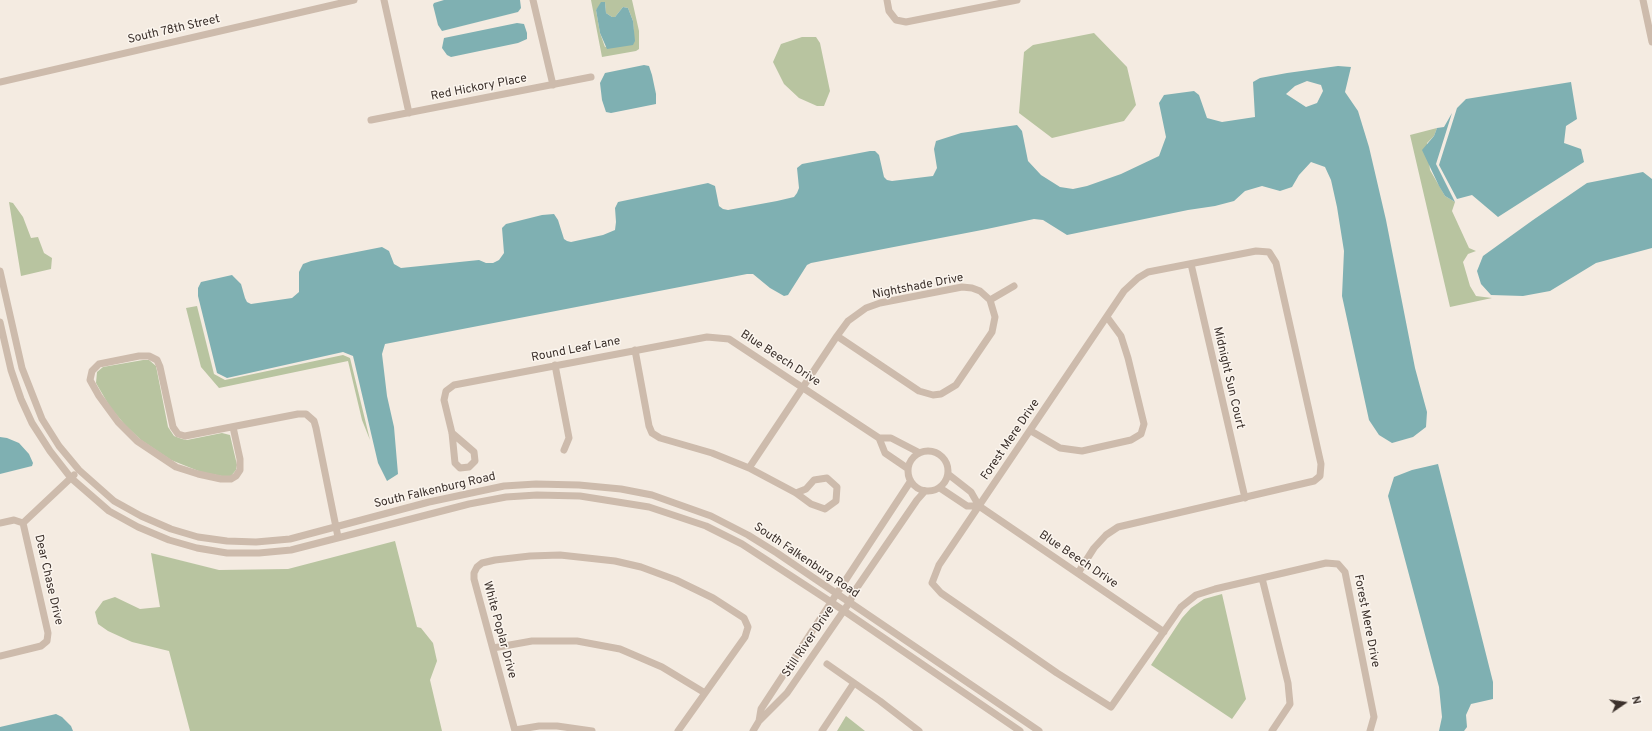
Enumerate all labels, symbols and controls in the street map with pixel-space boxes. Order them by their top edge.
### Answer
street label: South 78th Street [126,12,222,48]
street label: Red Hickory Place [430,72,528,104]
street label: Nightshade Drive [871,271,965,303]
street label: Midnight Sun Court [1209,326,1247,430]
street label: Blue Beech Drive [737,328,823,390]
street label: Round Leaf Lane [530,334,622,366]
street label: Forest Mere Drive [979,397,1043,483]
street label: South Falkenburg Road [373,470,497,512]
street label: South Falkenburg Road [750,520,862,602]
street label: Blue Beech Drive [1036,528,1120,592]
street label: Dear Chase Drive [31,533,65,627]
street label: Forest Mere Drive [1350,573,1382,669]
street label: White Poplar Drive [479,580,519,680]
street label: Still River Drive [780,604,838,680]
north arrow [1604,683,1644,723]
text: N [1628,695,1643,706]

